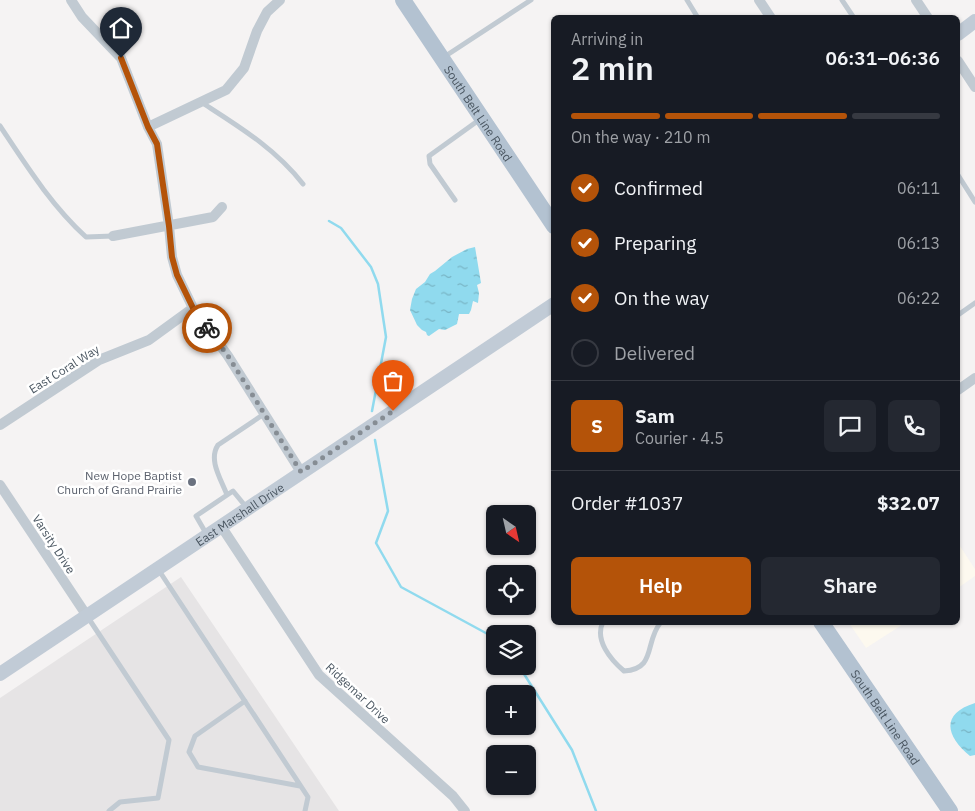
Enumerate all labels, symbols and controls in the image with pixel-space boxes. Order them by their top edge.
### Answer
pin [100,7,142,58]
icon: home [107,14,135,42]
text: Arriving in [571,29,643,49]
text: 06:31–06:36 [826,46,940,70]
text: 2 min [571,47,654,89]
street label: South Belt Line Road [441,62,516,164]
text: On the way · 210 m [571,127,710,147]
icon: check [571,174,599,202]
text: Confirmed [614,176,703,200]
text: 06:11 [897,178,940,198]
icon: check [571,229,599,257]
text: Preparing [614,231,696,255]
text: 06:13 [897,233,940,253]
icon: check [571,284,599,312]
text: On the way [614,286,709,310]
text: 06:22 [897,288,940,308]
courier [182,303,232,353]
icon: bike [193,314,221,342]
street label: East Coral Way [26,341,102,397]
text: Delivered [614,341,695,365]
pin [372,360,414,411]
icon: bag [379,367,407,395]
button: chat [824,400,876,452]
button: phone [888,400,940,452]
text: Sam [635,404,675,428]
text: S [591,414,603,438]
text: Courier · 4.5 [635,428,724,448]
place label: New Hope Baptist Church of Grand Prairie [57,468,182,497]
marker: New Hope Baptist Church of Grand Prairie [186,476,198,488]
street label: East Marshall Drive [192,479,287,549]
text: Order #1037 [571,491,683,515]
text: $32.07 [877,491,940,515]
north arrow [486,505,536,555]
map controls [486,505,536,795]
street label: Varsity Drive [29,512,79,577]
button: Help [571,557,751,615]
button: Share [761,557,940,615]
button: locate [486,565,536,615]
button: layers [486,625,536,675]
street label: Ridgemar Drive [323,659,394,727]
street label: South Belt Line Road [848,666,924,768]
button: + [486,685,536,735]
button: − [486,745,536,795]

